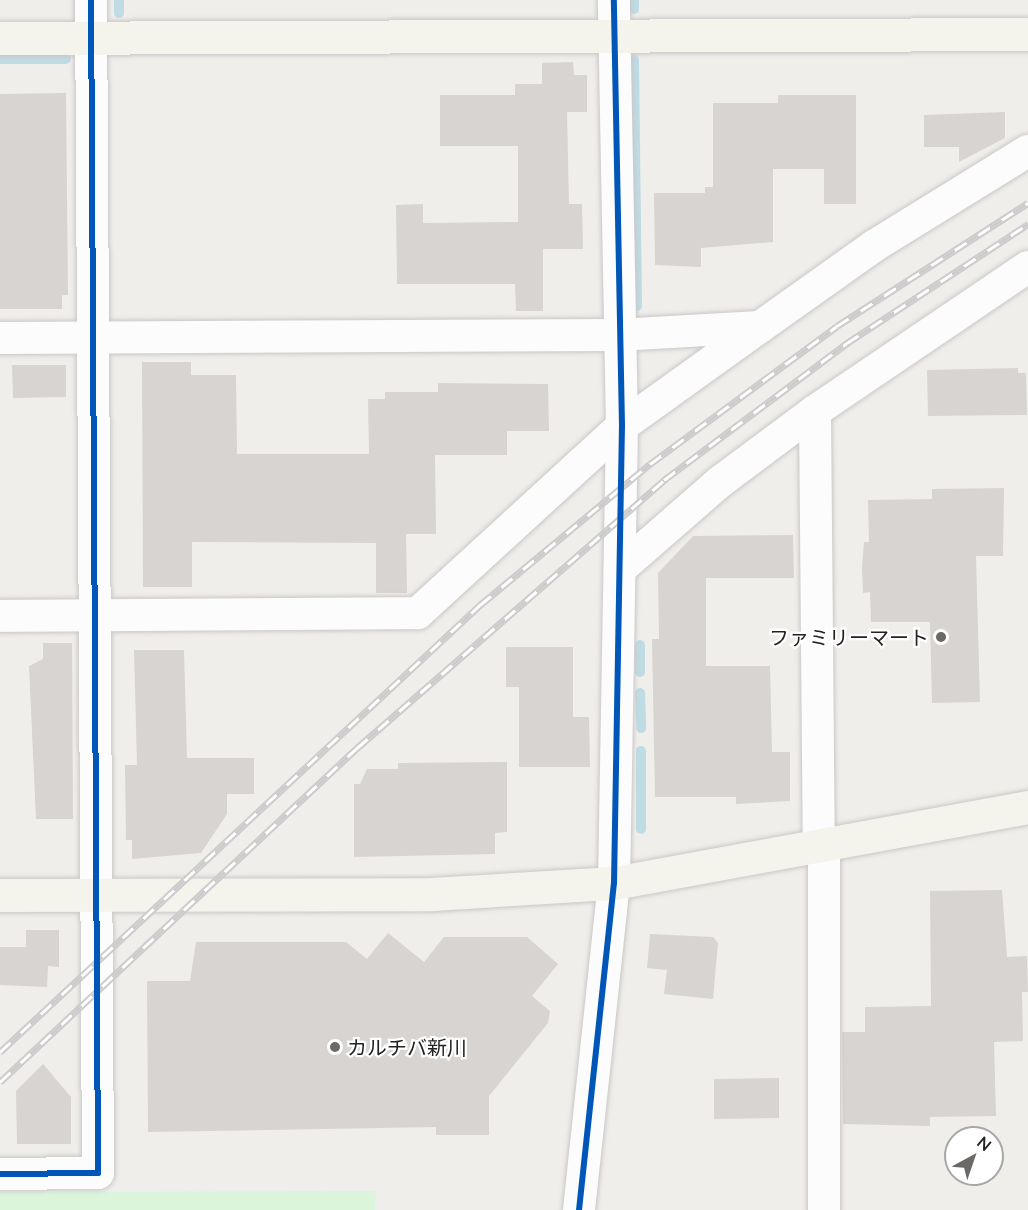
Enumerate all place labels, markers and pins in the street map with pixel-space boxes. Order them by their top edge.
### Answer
place label: ファミリーマート [769,625,929,649]
marker: ファミリーマート [934,630,948,644]
place label: カルチバ新川 [347,1035,467,1059]
marker: カルチバ新川 [328,1040,342,1054]

